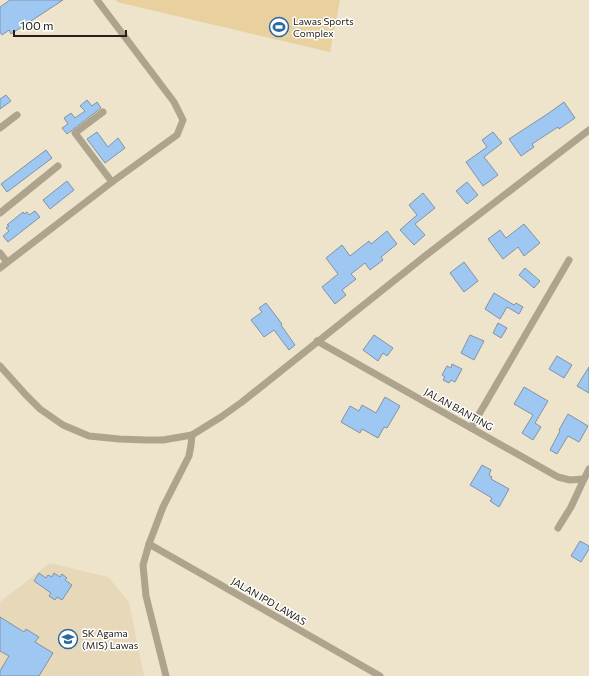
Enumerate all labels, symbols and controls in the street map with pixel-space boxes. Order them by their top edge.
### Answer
scale bar [14,12,126,38]
place label: Lawas Sports Complex [293,15,354,39]
sports icon: Lawas Sports Complex [268,16,290,38]
text: 100 m [20,18,54,32]
street label: JALAN BANTING [422,385,496,433]
street label: JALAN IPD LAWAS [229,575,309,627]
place label: SK Agama (MIS) Lawas [82,627,139,651]
school or university icon: SK Agama (MIS) Lawas [57,628,79,650]

